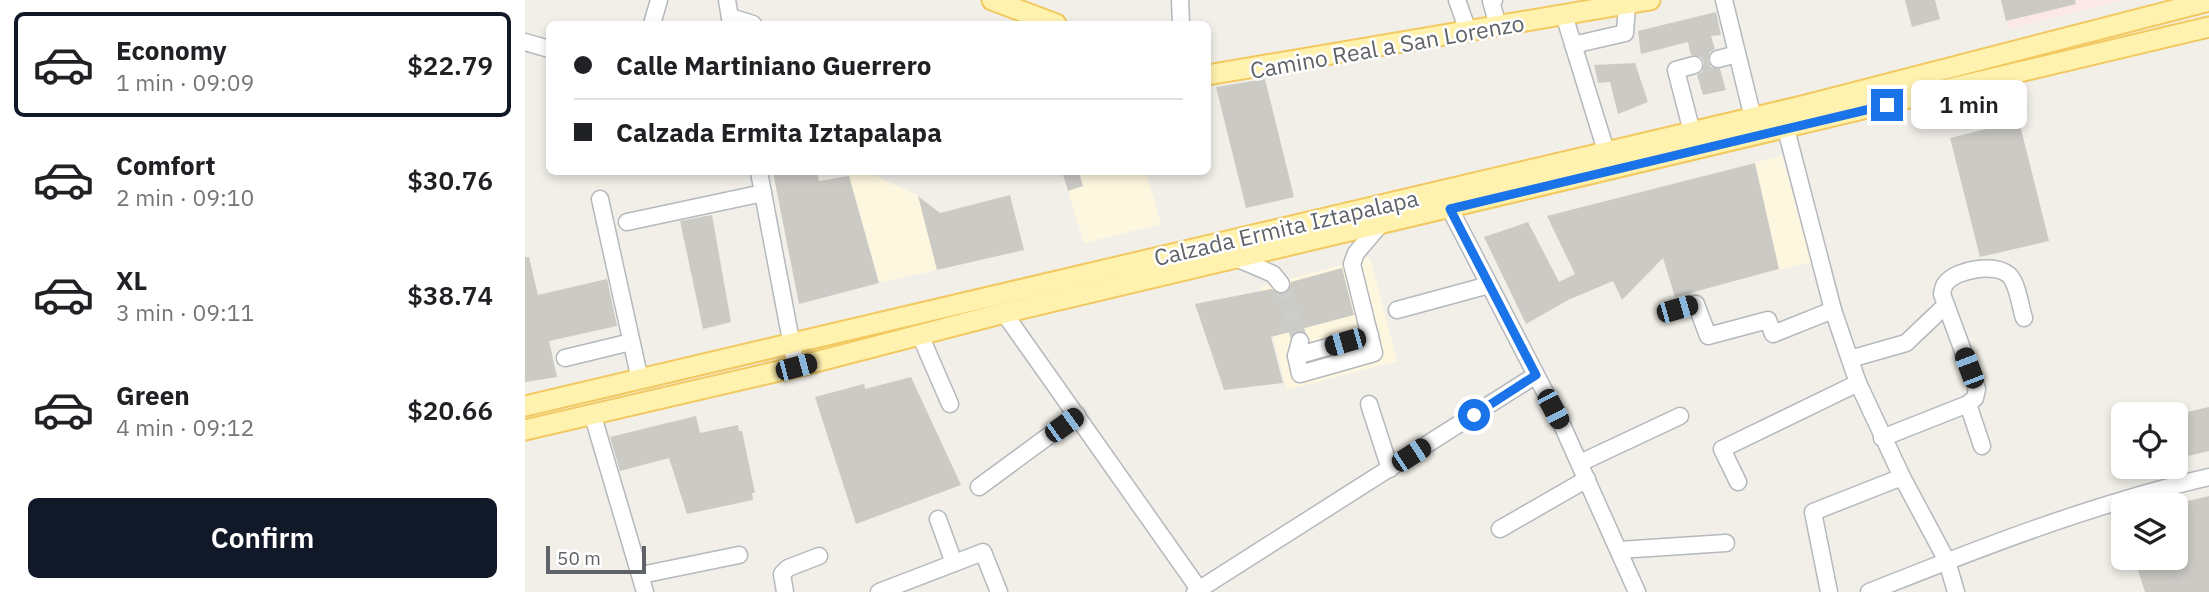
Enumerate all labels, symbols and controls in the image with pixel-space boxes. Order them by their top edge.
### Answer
street label: Camino Real a San Lorenzo [1247,7,1527,85]
icon: car [32,33,95,96]
text: Economy [116,33,227,67]
text: $22.79 [407,48,493,82]
text: Calle Martiniano Guerrero [616,48,931,82]
text: 1 min · 09:09 [116,67,254,97]
callout: 1 min [1911,80,2027,130]
route end [1871,89,1903,121]
text: 1 min [1939,89,1999,119]
text: Calzada Ermita Iztapalapa [616,115,942,149]
icon: car [32,148,95,211]
text: Comfort [116,148,215,182]
text: $30.76 [407,163,493,197]
text: 2 min · 09:10 [116,182,254,212]
street label: Calzada Ermita Iztapalapa [1151,182,1421,272]
icon: car [32,263,95,326]
text: XL [116,263,147,297]
text: $38.74 [407,278,493,312]
car [1654,293,1701,325]
text: 3 min · 09:11 [116,297,254,327]
car [1322,326,1369,358]
car [1952,345,1987,391]
car [773,351,820,383]
icon: car [32,378,95,441]
text: Green [116,378,190,412]
car [1534,386,1573,432]
text: $20.66 [407,393,493,427]
route start [1458,399,1490,431]
map controls [2111,402,2188,570]
button: locate [2111,402,2188,479]
car [1041,404,1088,446]
text: 4 min · 09:12 [116,412,254,442]
car [1388,435,1435,475]
button: layers [2111,493,2188,570]
button: Confirm [28,498,497,578]
scale bar [546,543,646,575]
text: 50 m [557,546,601,570]

